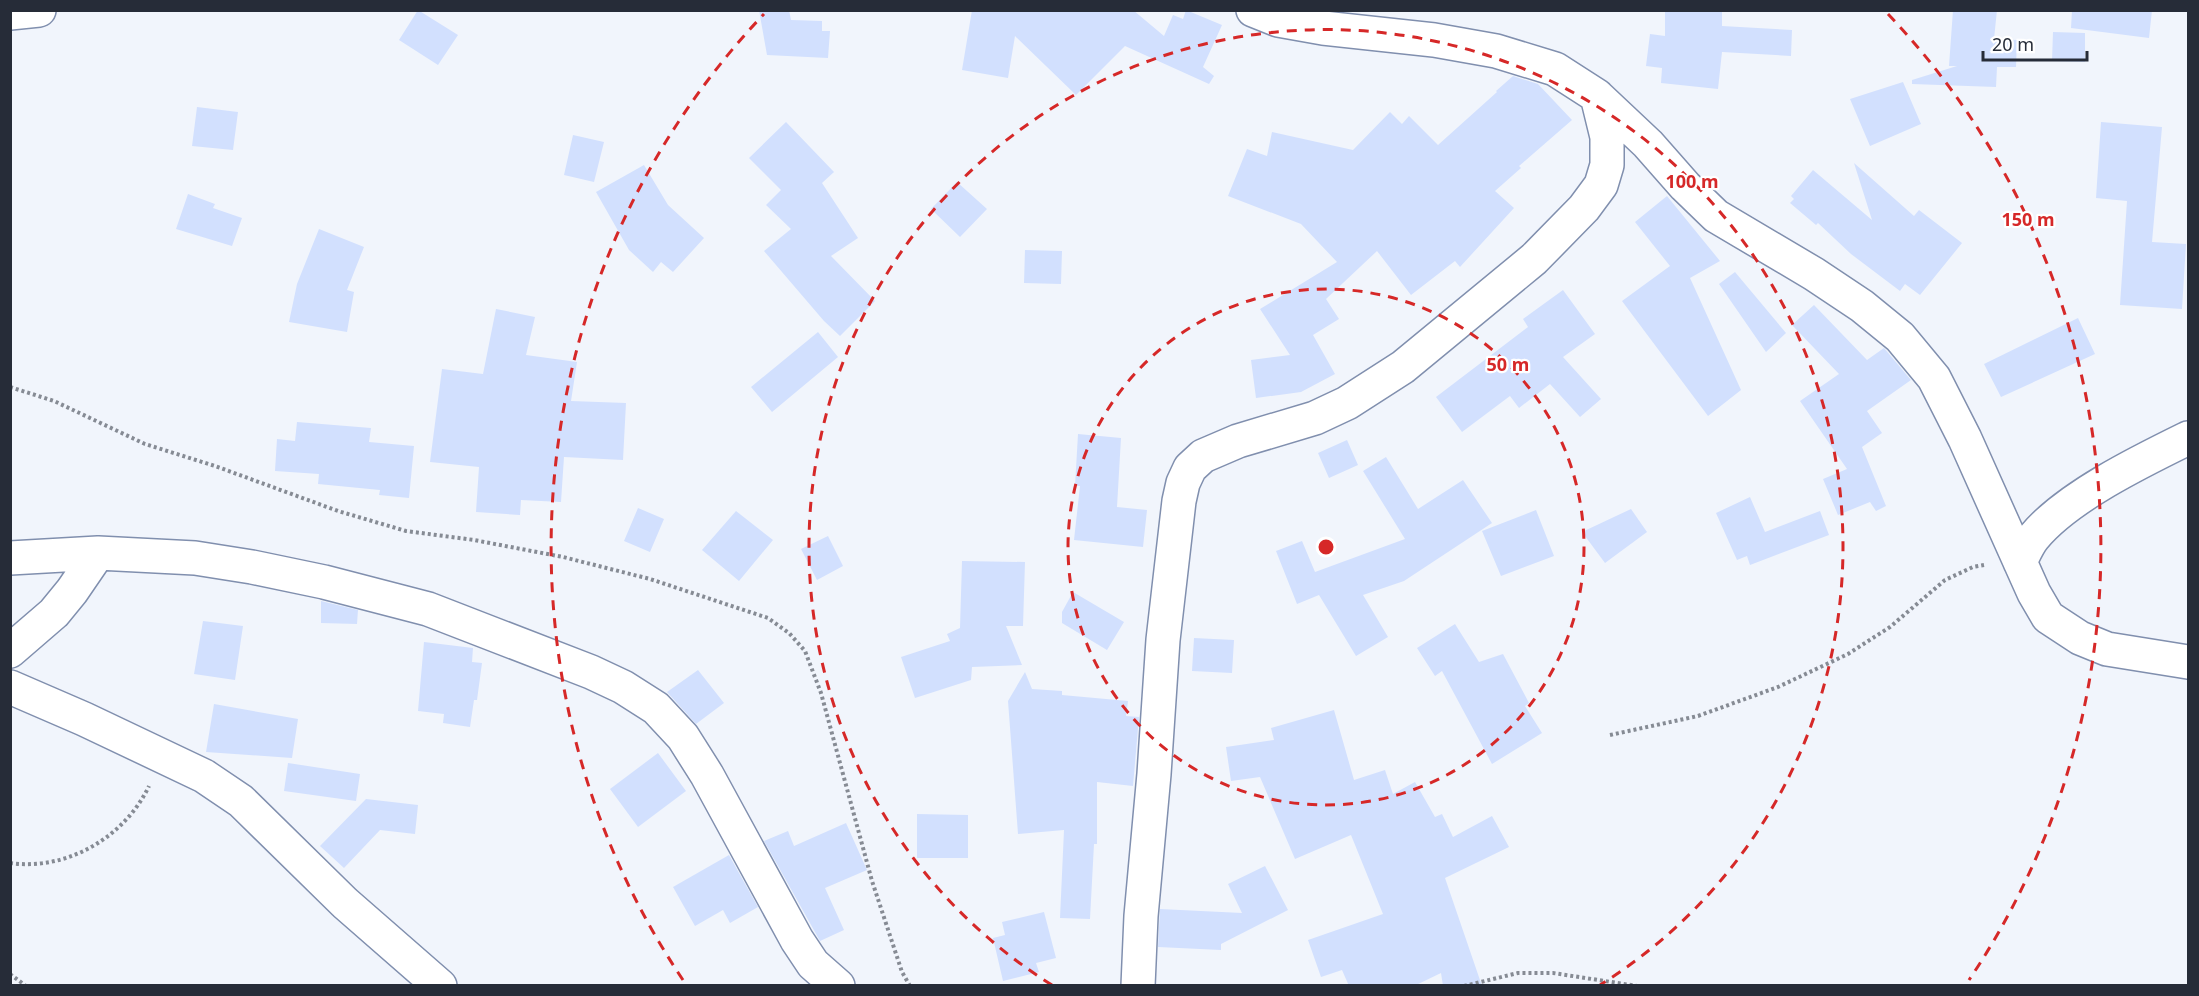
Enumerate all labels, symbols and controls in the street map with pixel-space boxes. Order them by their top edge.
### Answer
scale bar [1983,24,2086,62]
text: 20 m [1992,32,2034,56]
text: 100 m [1665,169,1719,193]
text: 150 m [2001,207,2055,231]
text: 50 m [1487,352,1529,376]
centre of rings [1316,537,1336,557]

